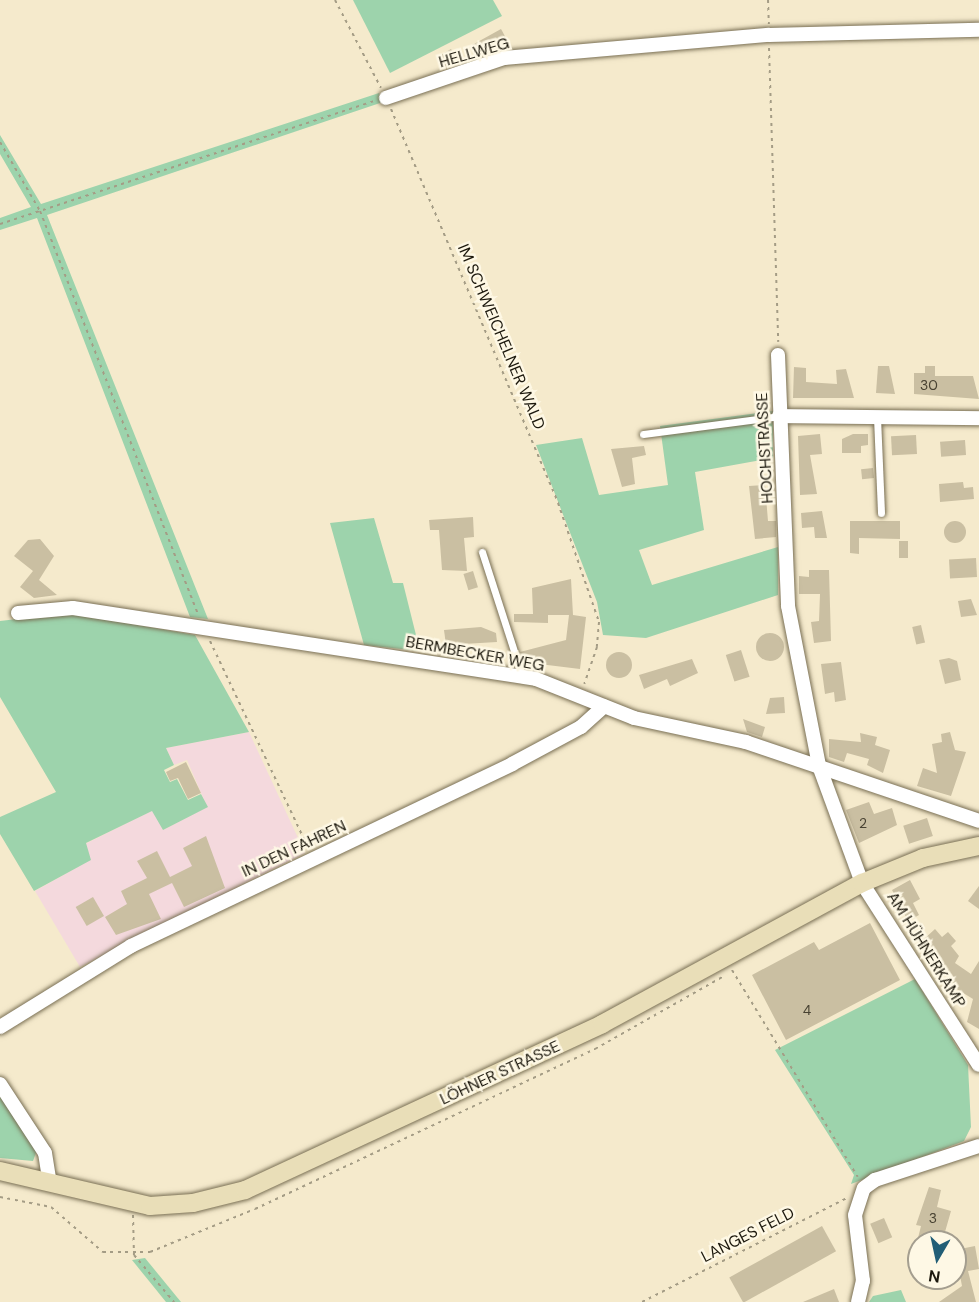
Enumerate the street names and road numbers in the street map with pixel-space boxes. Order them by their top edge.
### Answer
street label: HELLWEG [437,34,511,72]
street label: IM SCHWEICHELNER WALD [453,241,549,433]
street label: HOCHSTRASSE [752,392,778,504]
street label: BERMBECKER WEG [404,632,546,676]
street label: IN DEN FAHREN [239,816,349,882]
street label: AM HÜHNERKAMP [883,889,969,1011]
street label: LÖHNER STRASSE [437,1037,563,1109]
street label: LANGES FELD [698,1203,798,1267]

